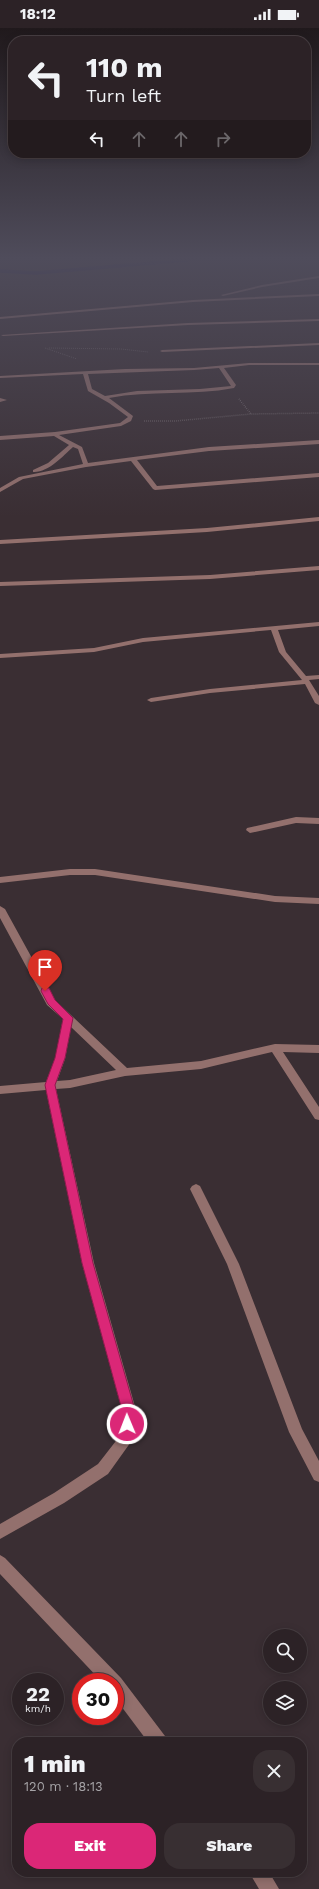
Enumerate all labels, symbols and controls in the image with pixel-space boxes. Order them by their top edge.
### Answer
text: 18:12 [20,5,56,23]
text: 110 m [86,51,163,84]
icon: left [20,52,72,104]
text: Turn left [86,85,161,106]
icon: left [86,128,108,150]
icon: ahead [128,128,150,150]
icon: ahead [170,128,192,150]
icon: right [212,128,234,150]
pin [28,950,62,991]
icon: arrive [34,956,56,978]
position arrow [106,1403,148,1445]
map controls [263,1629,307,1725]
button: search [263,1629,307,1673]
speed limit sign: 30 [72,1673,124,1725]
button: layers [263,1681,307,1725]
text: 22 [26,1682,50,1706]
text: km/h [25,1703,51,1714]
text: 1 min [24,1750,86,1778]
button: close [253,1750,295,1792]
text: 120 m · 18:13 [24,1779,103,1794]
button: Exit [24,1823,156,1869]
button: Share [164,1823,295,1869]

